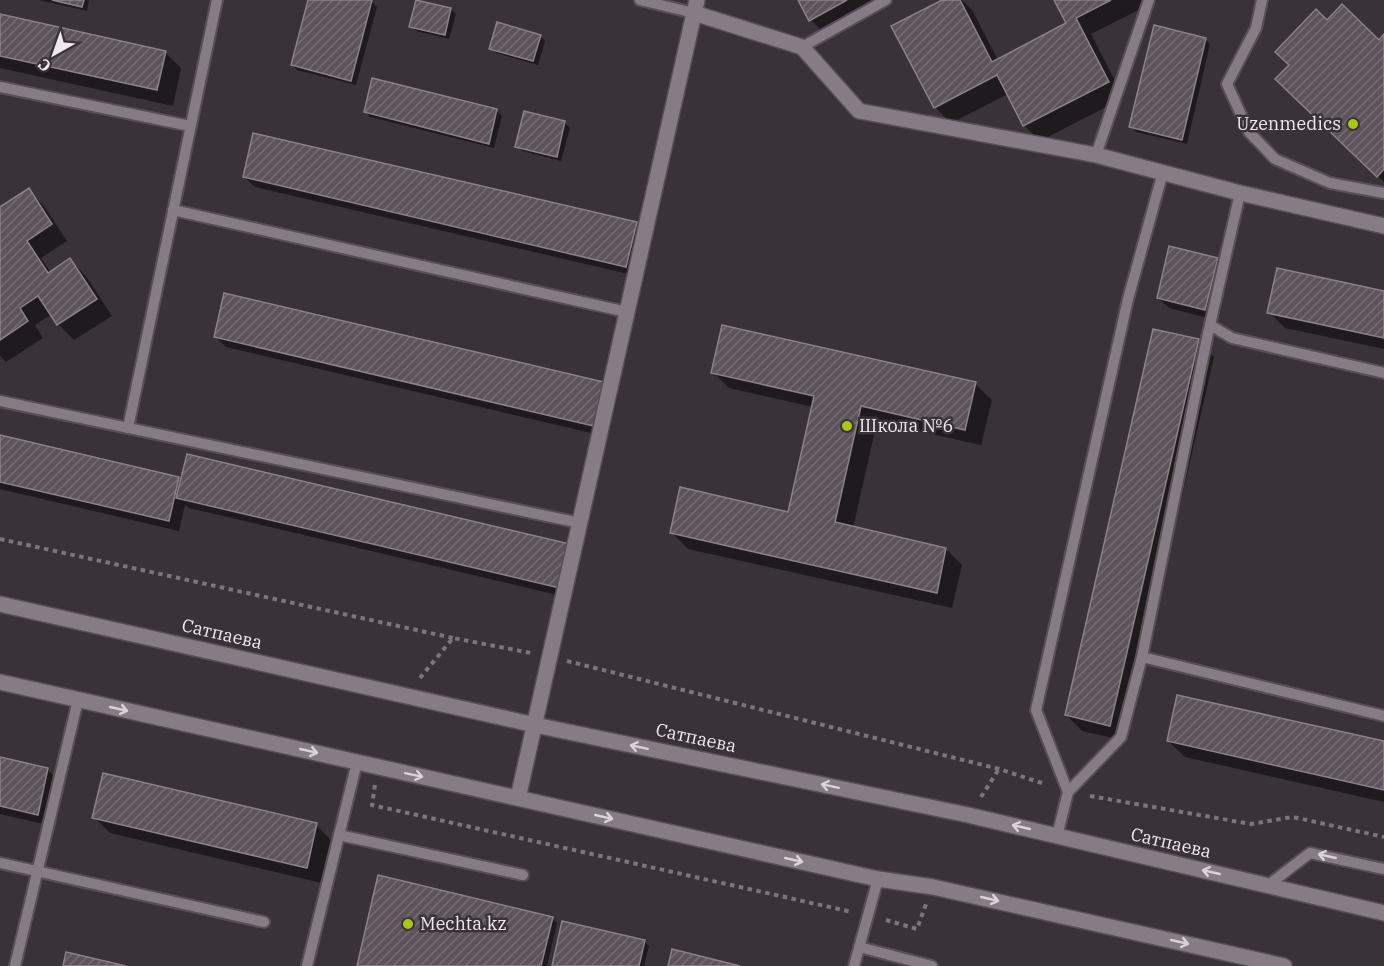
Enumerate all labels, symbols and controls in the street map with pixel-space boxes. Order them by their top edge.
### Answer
north arrow [24,24,84,84]
text: С [34,54,55,77]
place label: Uzenmedics [1236,112,1341,135]
marker: Uzenmedics [1346,117,1360,131]
place label: Школа №6 [859,414,953,437]
marker: Школа №6 [840,419,854,433]
street label: Сатпаева [180,613,265,654]
one-way arrow [108,704,128,715]
street label: Сатпаева [654,718,739,757]
one-way arrow [630,740,649,752]
one-way arrow [299,746,318,758]
one-way arrow [404,769,423,781]
one-way arrow [821,780,840,791]
one-way arrow [594,812,613,823]
one-way arrow [1012,821,1031,833]
street label: Сатпаева [1129,822,1214,863]
one-way arrow [1318,850,1337,862]
one-way arrow [785,854,804,866]
one-way arrow [1201,866,1220,878]
one-way arrow [980,894,999,906]
place label: Mechta.kz [420,912,507,935]
marker: Mechta.kz [401,917,415,931]
one-way arrow [1170,937,1189,949]

